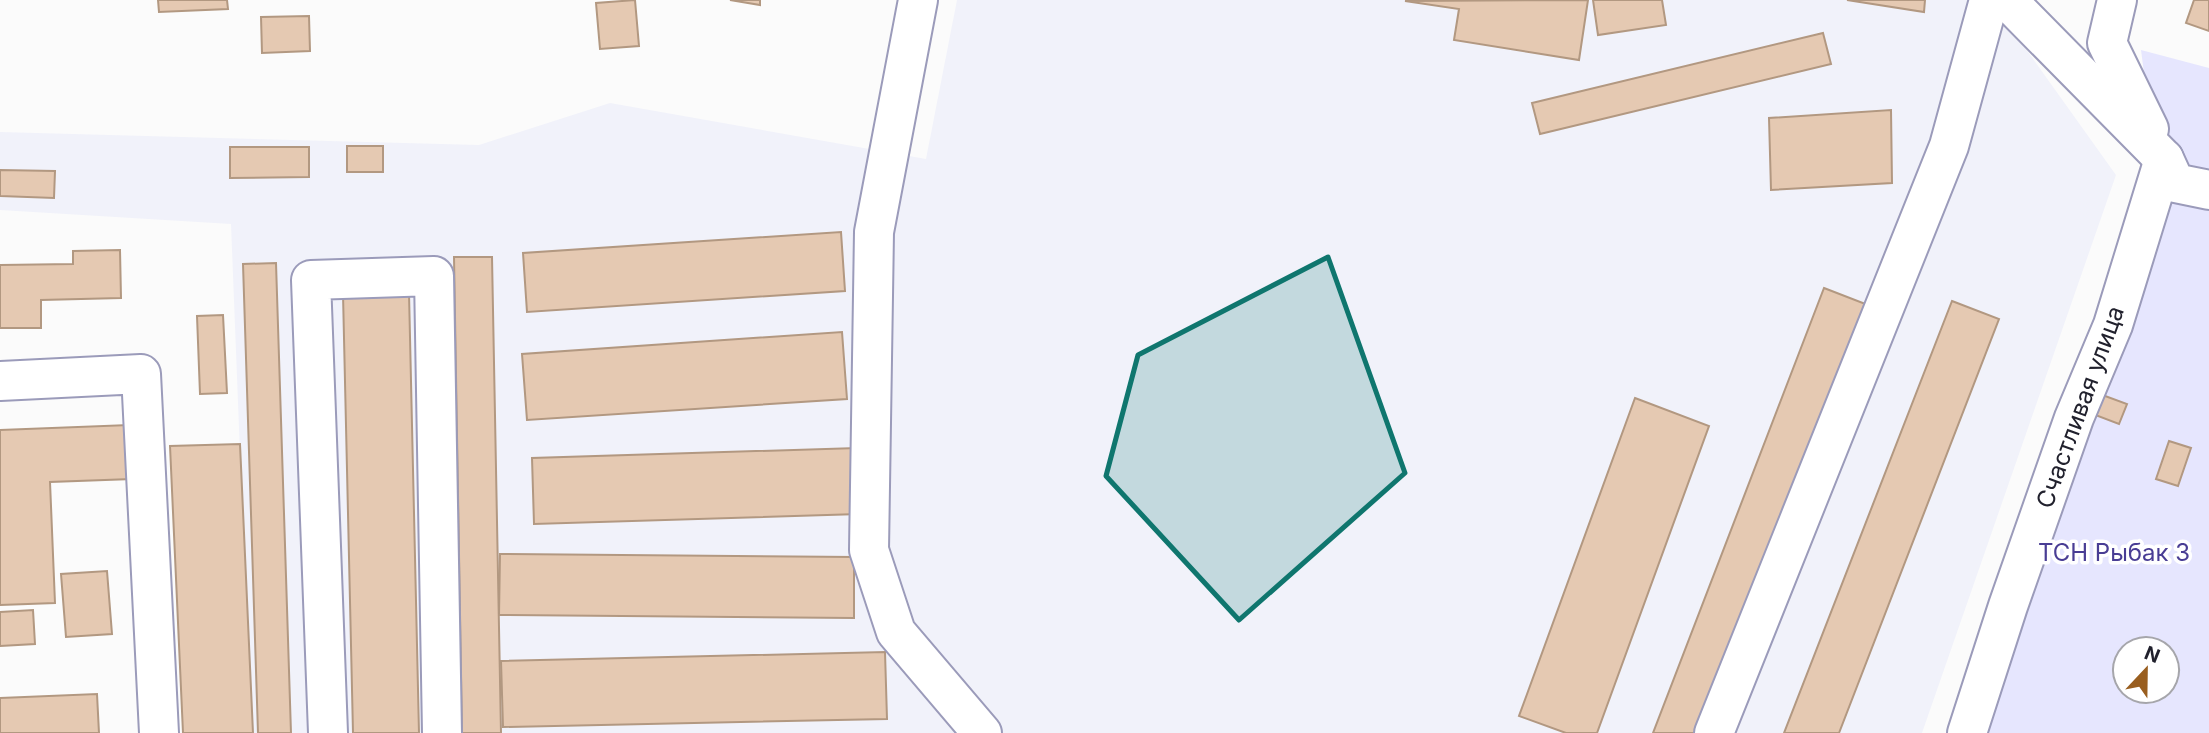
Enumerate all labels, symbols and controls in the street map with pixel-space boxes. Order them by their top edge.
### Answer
street label: Счастливая улица [2030,302,2130,512]
park label: ТСН Рыбак 3 [2038,538,2190,567]
north arrow [2111,635,2181,705]
text: N [2141,641,2163,668]

